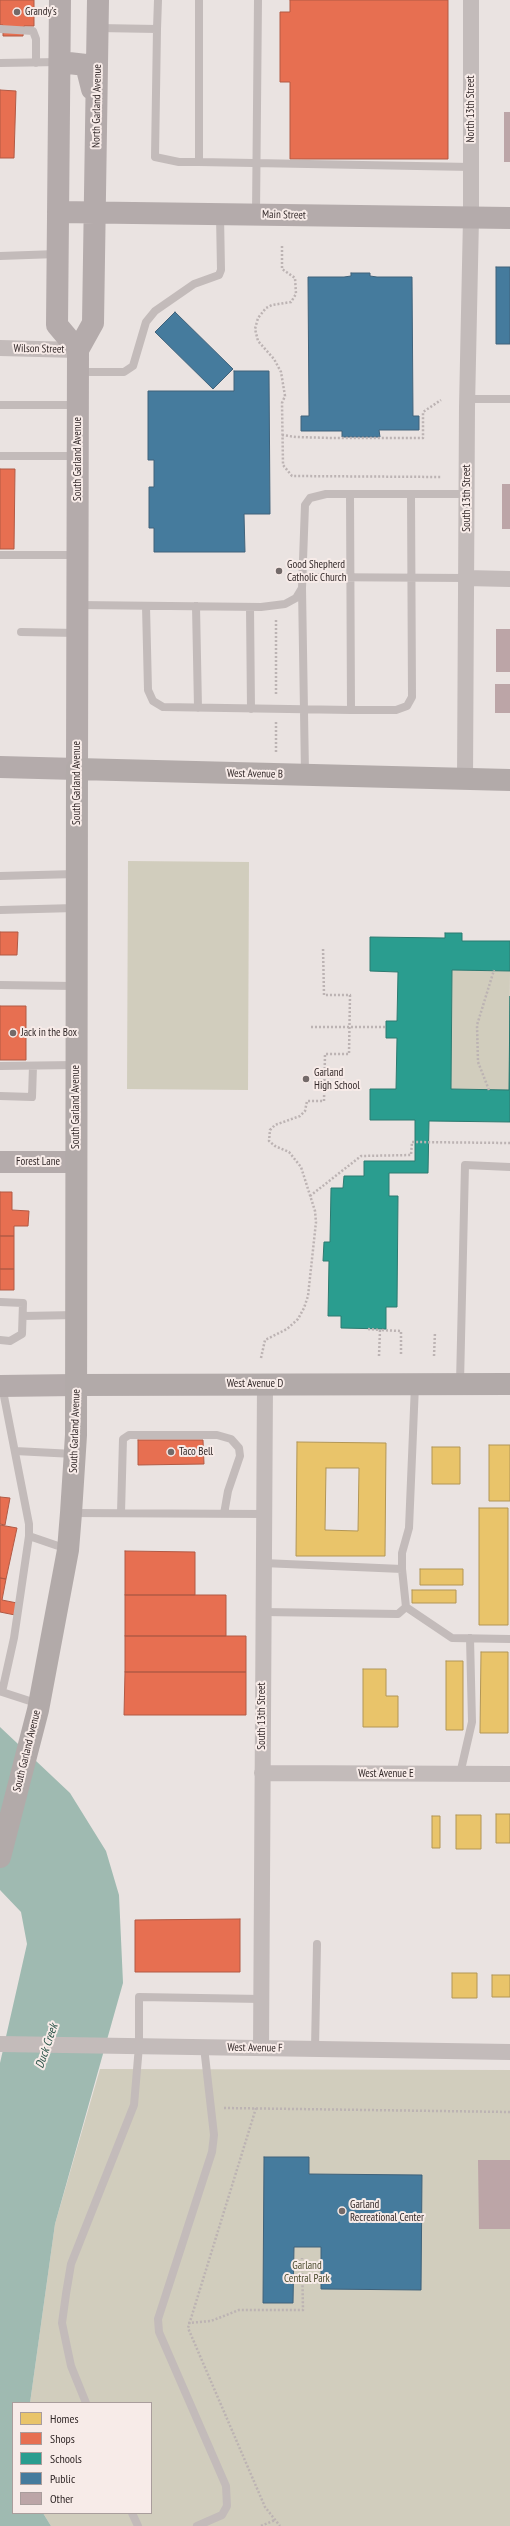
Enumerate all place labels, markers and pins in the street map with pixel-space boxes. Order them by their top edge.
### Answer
place label: Grandy's [25,5,57,19]
marker: Grandy's [12,7,22,17]
place label: Good Shepherd Catholic Church [287,558,347,584]
marker: Good Shepherd Catholic Church [274,566,284,576]
place label: Jack in the Box [21,1026,77,1040]
marker: Jack in the Box [8,1028,18,1038]
place label: Garland High School [314,1066,360,1092]
marker: Garland High School [301,1074,311,1084]
place label: Taco Bell [179,1445,213,1459]
marker: Taco Bell [166,1447,176,1457]
place label: Garland Recreational Center [350,2198,424,2224]
marker: Garland Recreational Center [337,2206,347,2216]

